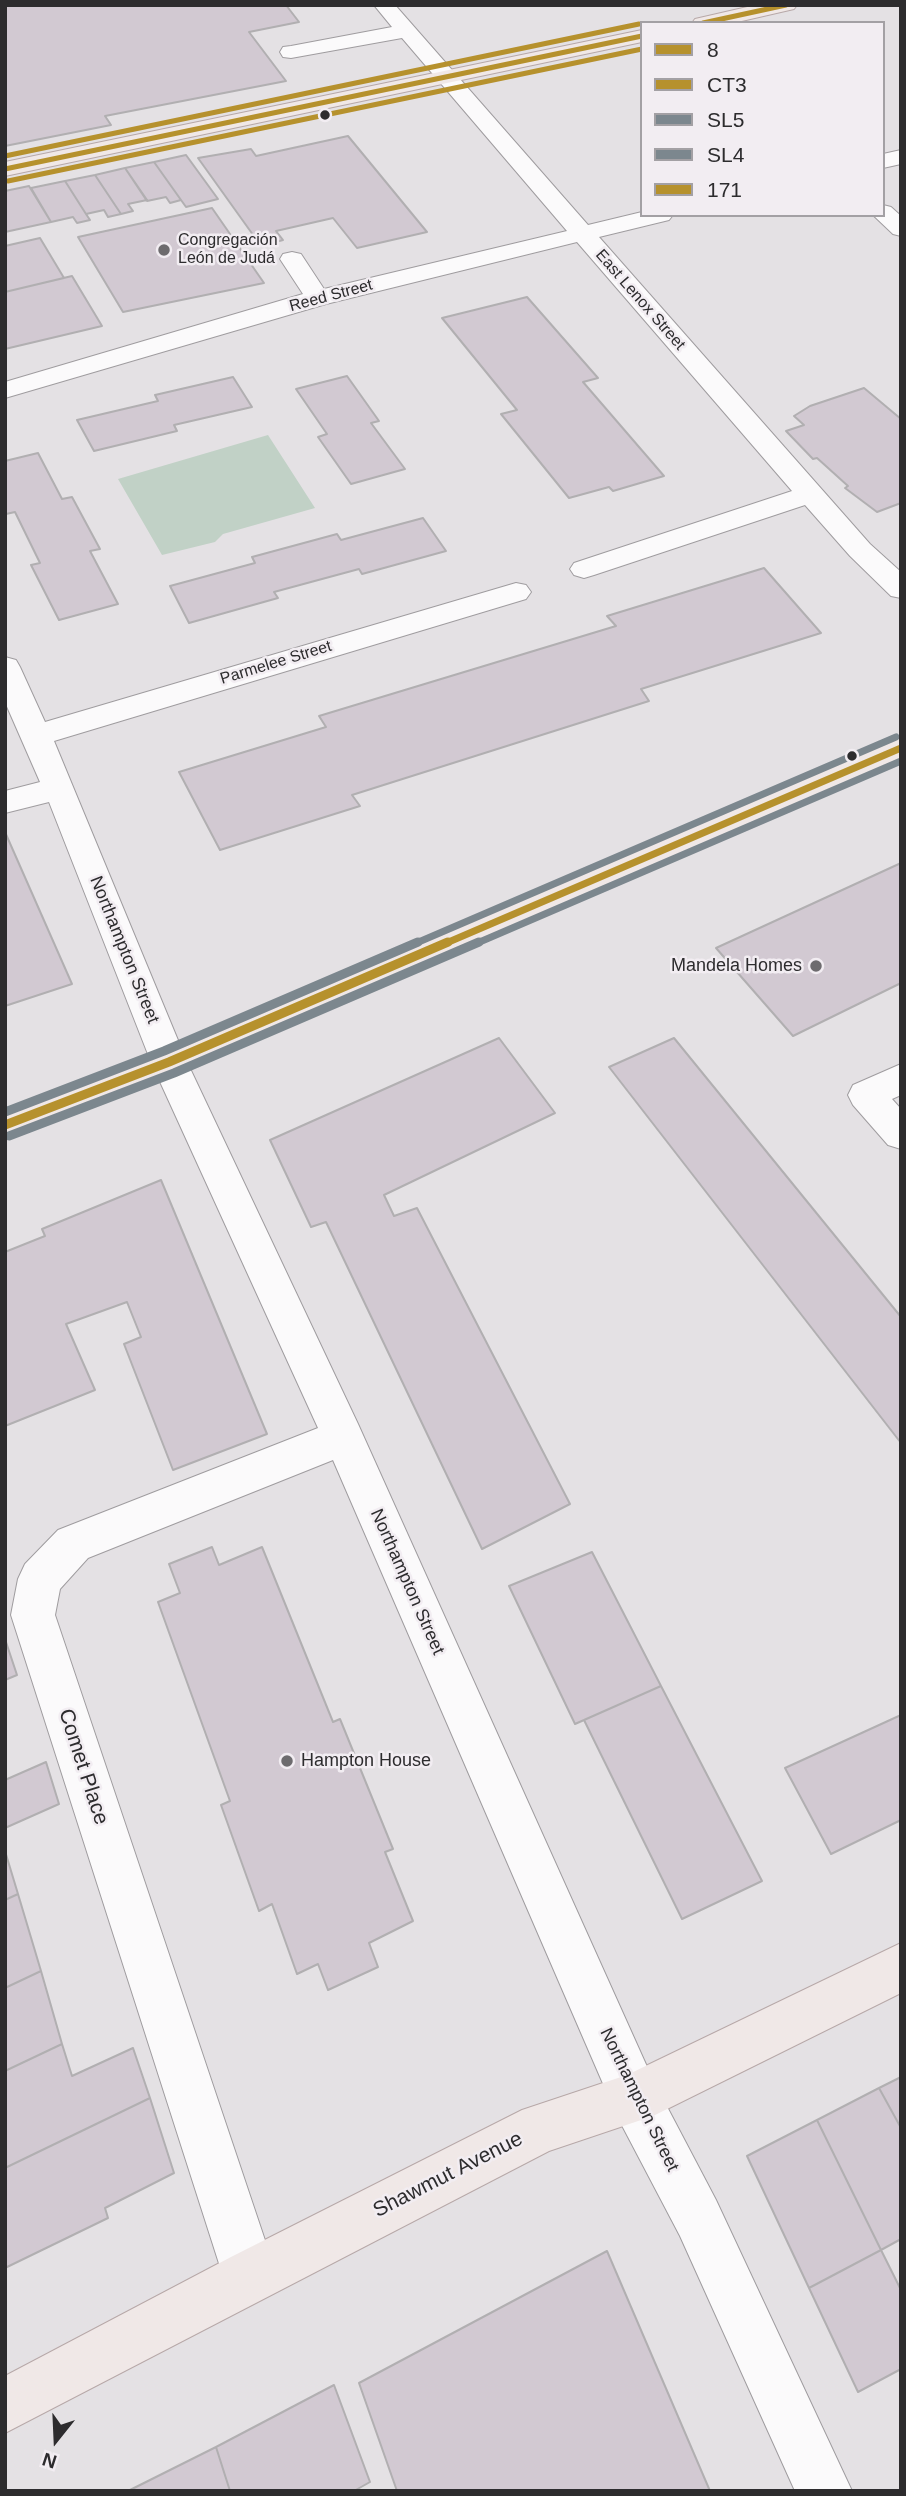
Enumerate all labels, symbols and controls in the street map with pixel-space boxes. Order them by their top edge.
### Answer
legend [640,21,885,217]
text: 8 [707,38,719,61]
text: CT3 [707,73,747,96]
unlabelled marker [318,108,332,122]
text: SL5 [707,108,744,131]
text: SL4 [707,143,744,166]
text: 171 [707,178,742,201]
place label: Congregación León de Judá [178,231,278,269]
marker: Congregación León de Judá [156,242,172,258]
street label: East Lenox Street [591,246,689,354]
street label: Reed Street [287,276,375,316]
street label: Parmelee Street [218,637,334,689]
unlabelled marker [845,749,859,763]
street label: Northampton Street [85,873,163,1027]
place label: Mandela Homes [671,955,802,977]
marker: Mandela Homes [808,958,824,974]
street label: Northampton Street [365,1506,449,1658]
street label: Comet Place [52,1706,114,1828]
place label: Hampton House [301,1750,431,1772]
marker: Hampton House [279,1753,295,1769]
street label: Northampton Street [595,2025,683,2175]
street label: Shawmut Avenue [369,2126,527,2224]
north arrow [21,2405,91,2475]
text: N [40,2448,59,2473]

